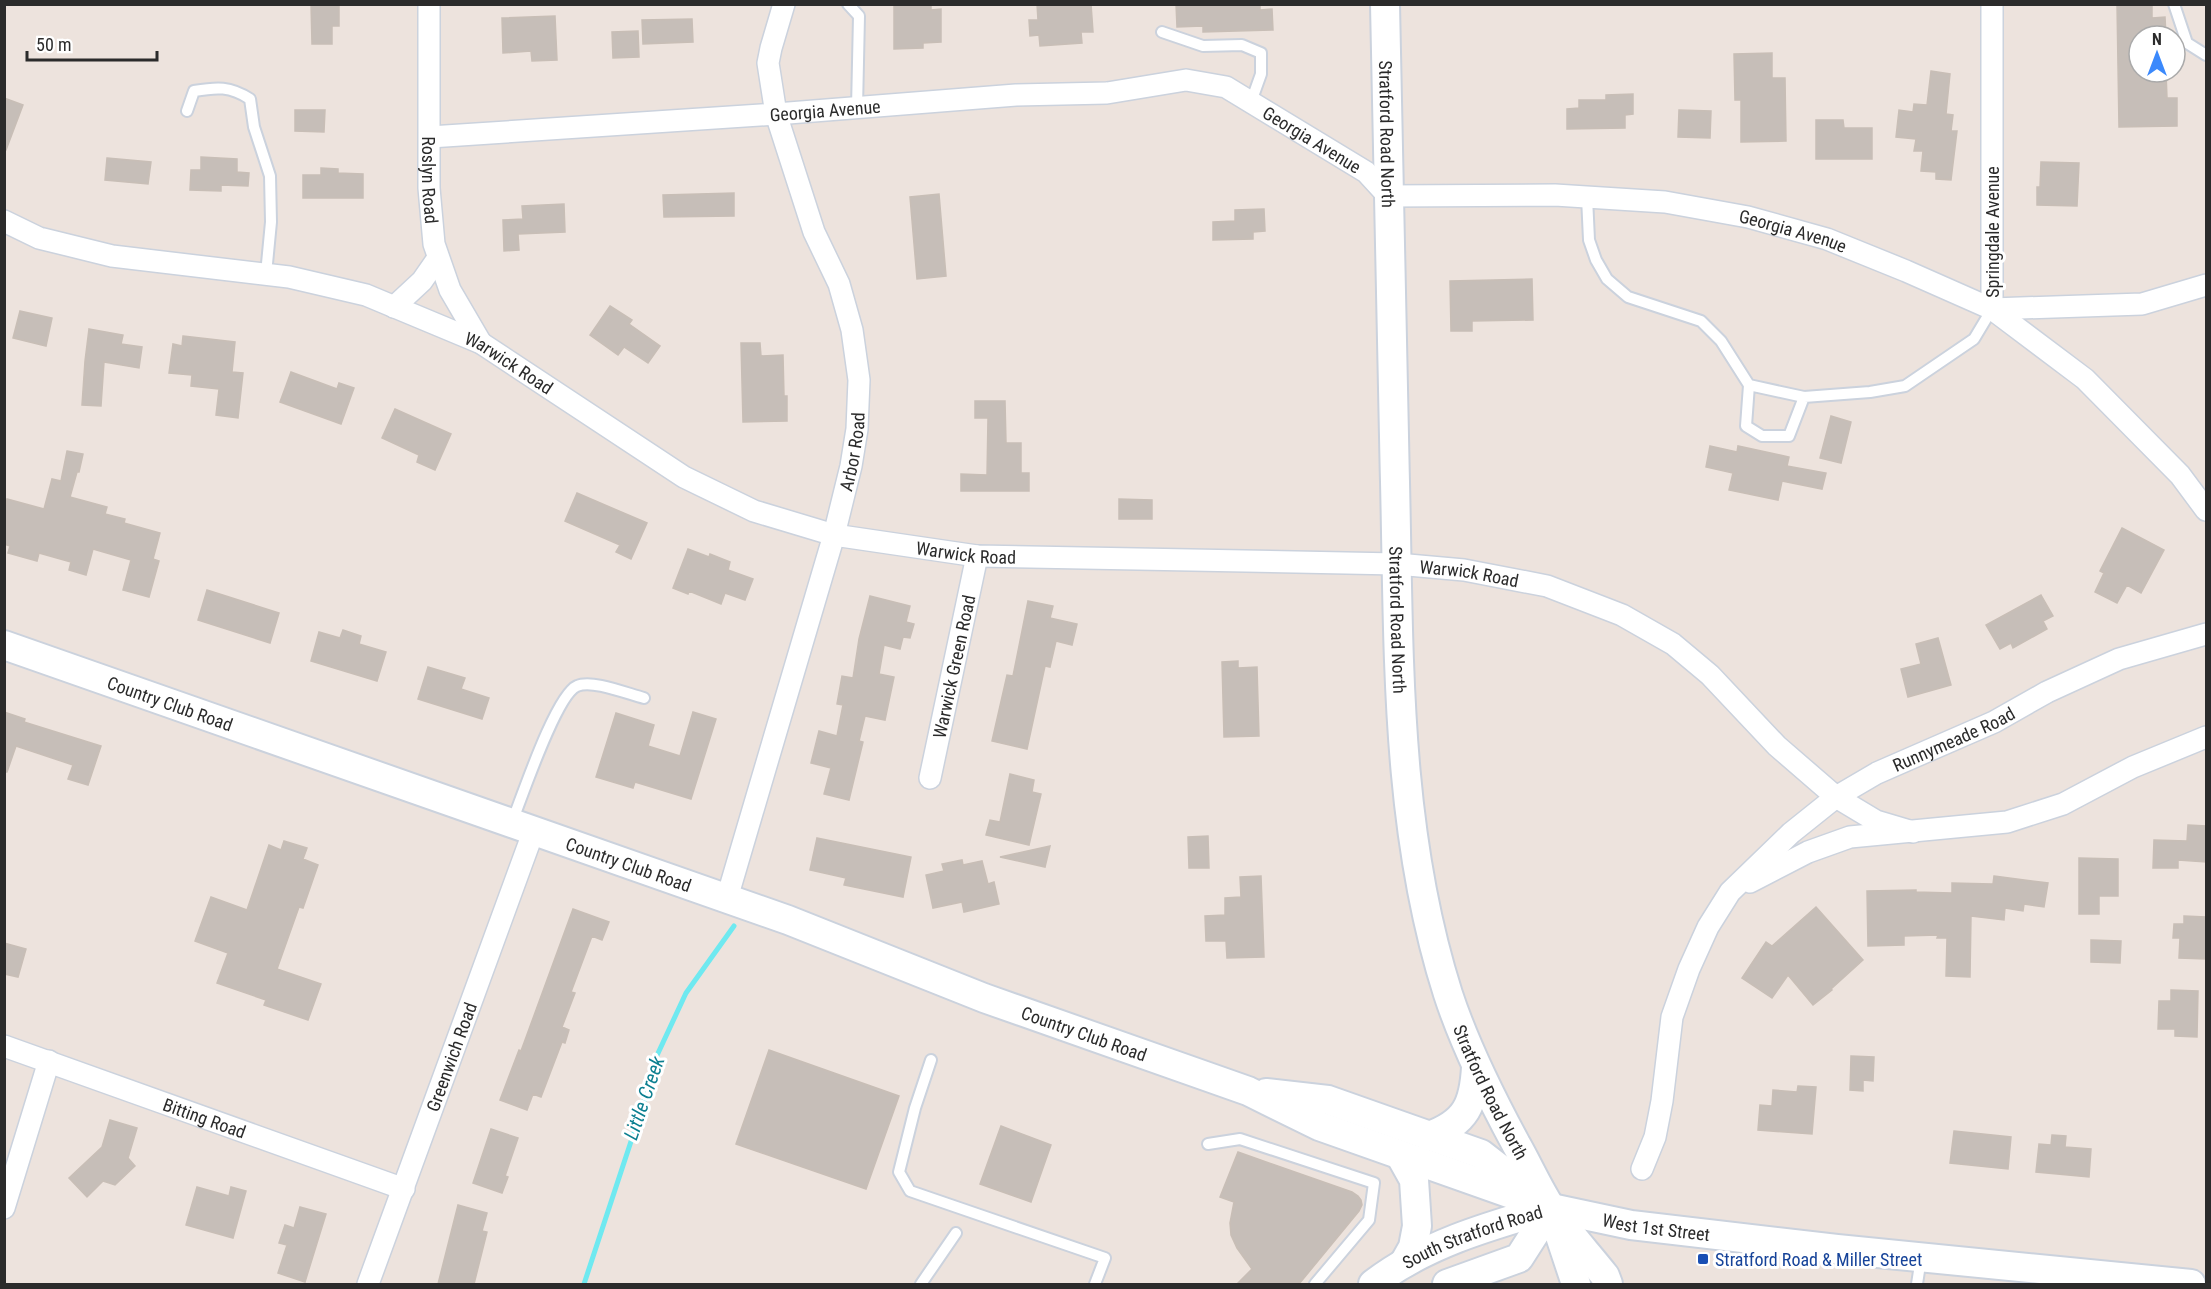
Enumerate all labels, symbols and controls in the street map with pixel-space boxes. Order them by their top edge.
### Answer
scale bar [27,24,158,62]
north arrow [2127,24,2187,84]
text: N [2152,30,2162,49]
text: 50 m [36,34,71,55]
street label: Stratford Road North [1376,60,1399,208]
street label: Georgia Avenue [769,95,881,125]
street label: Georgia Avenue [1259,102,1365,177]
street label: Roslyn Road [419,136,443,225]
street label: Springdale Avenue [1982,166,2003,298]
street label: Georgia Avenue [1738,205,1850,256]
street label: Warwick Road [462,327,557,398]
street label: Arbor Road [835,412,868,493]
street label: Warwick Road [915,537,1016,567]
street label: Stratford Road North [1386,546,1411,694]
street label: Warwick Road [1419,556,1521,591]
street label: Warwick Green Road [928,593,979,740]
street label: Country Club Road [105,672,236,735]
street label: Runnymeade Road [1889,702,2018,775]
street label: Country Club Road [563,832,694,896]
street label: Greenwich Road [422,999,481,1114]
street label: Country Club Road [1019,1002,1150,1065]
street label: Stratford Road North [1450,1022,1533,1163]
water label: Little Creek [619,1052,670,1143]
street label: Bitting Road [160,1093,249,1142]
street label: South Stratford Road [1398,1201,1545,1273]
street label: West 1st Street [1601,1209,1711,1245]
place label: Stratford Road & Miller Street [1715,1249,1922,1270]
marker: Stratford Road & Miller Street [1696,1252,1710,1266]

